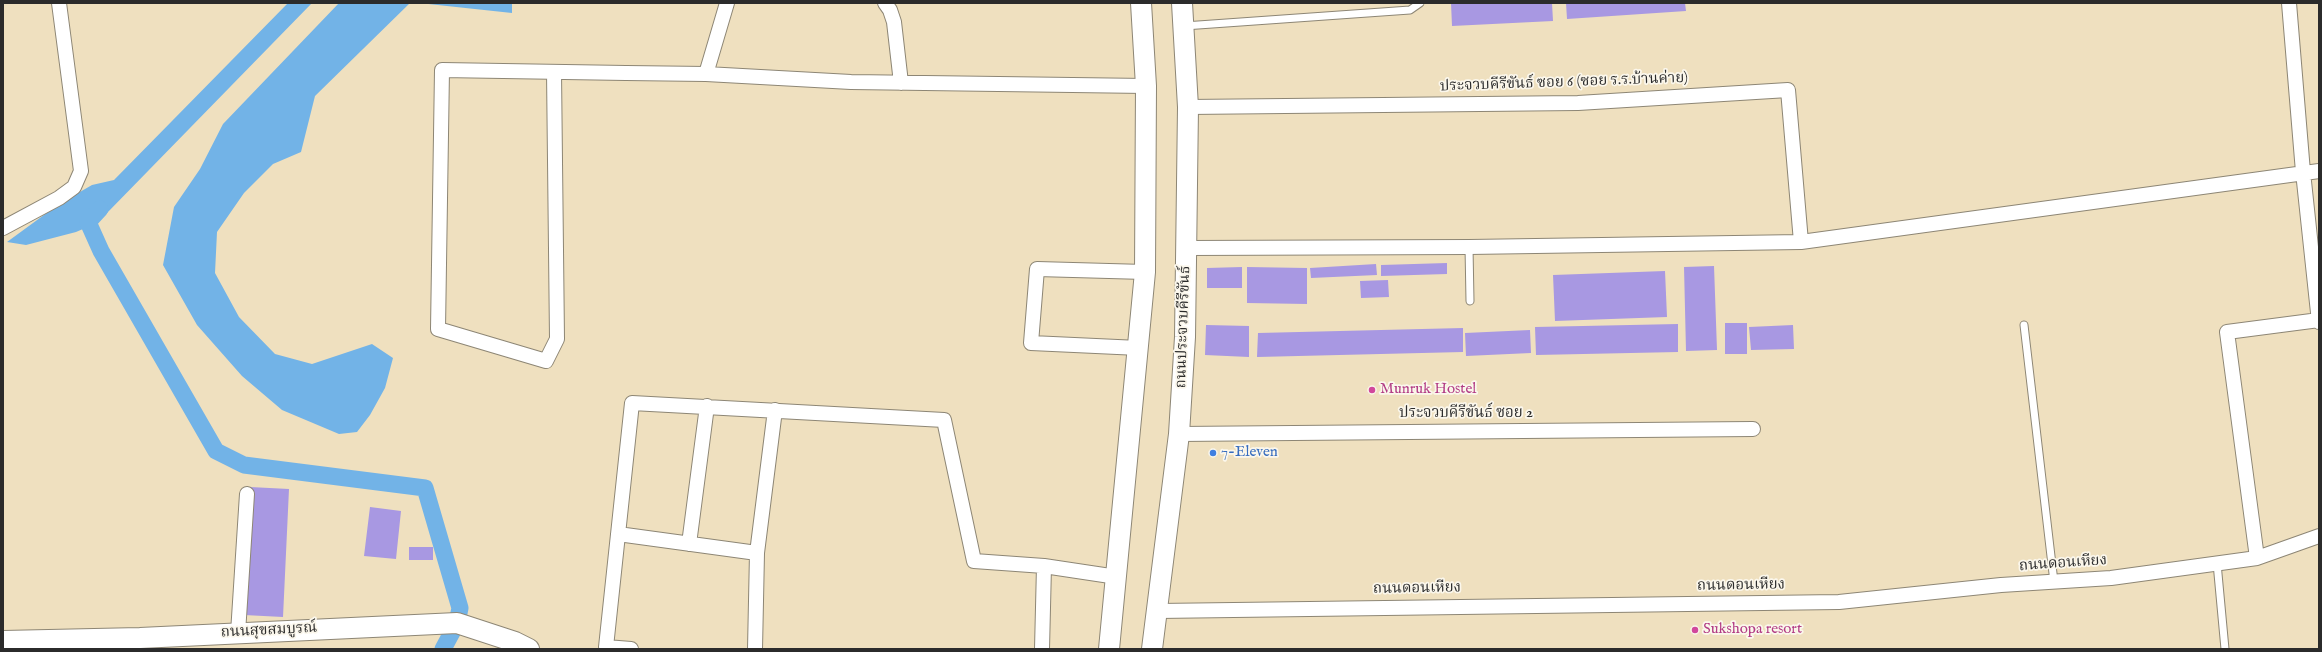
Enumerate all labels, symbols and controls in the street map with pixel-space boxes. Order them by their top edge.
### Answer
street label: ประจวบคีรีขันธ์ ซอย 6 (ซอย ร.ร.บ้านค่าย) [1440,70,1688,96]
street label: ถนนประจวบคีรีขันธ์ [1173,265,1195,389]
place label: Munruk Hostel [1380,381,1476,399]
marker: Munruk Hostel [1367,385,1377,395]
street label: ประจวบคีรีขันธ์ ซอย 2 [1399,405,1533,423]
place label: 7-Eleven [1221,444,1278,462]
marker: 7-Eleven [1208,448,1218,458]
street label: ถนนดอนเหียง [2018,552,2108,576]
street label: ถนนดอนเหียง [1697,576,1785,596]
street label: ถนนดอนเหียง [1373,579,1461,599]
street label: ถนนสุขสมบูรณ์ [220,619,318,643]
place label: Sukshopa resort [1703,621,1802,639]
marker: Sukshopa resort [1690,625,1700,635]

